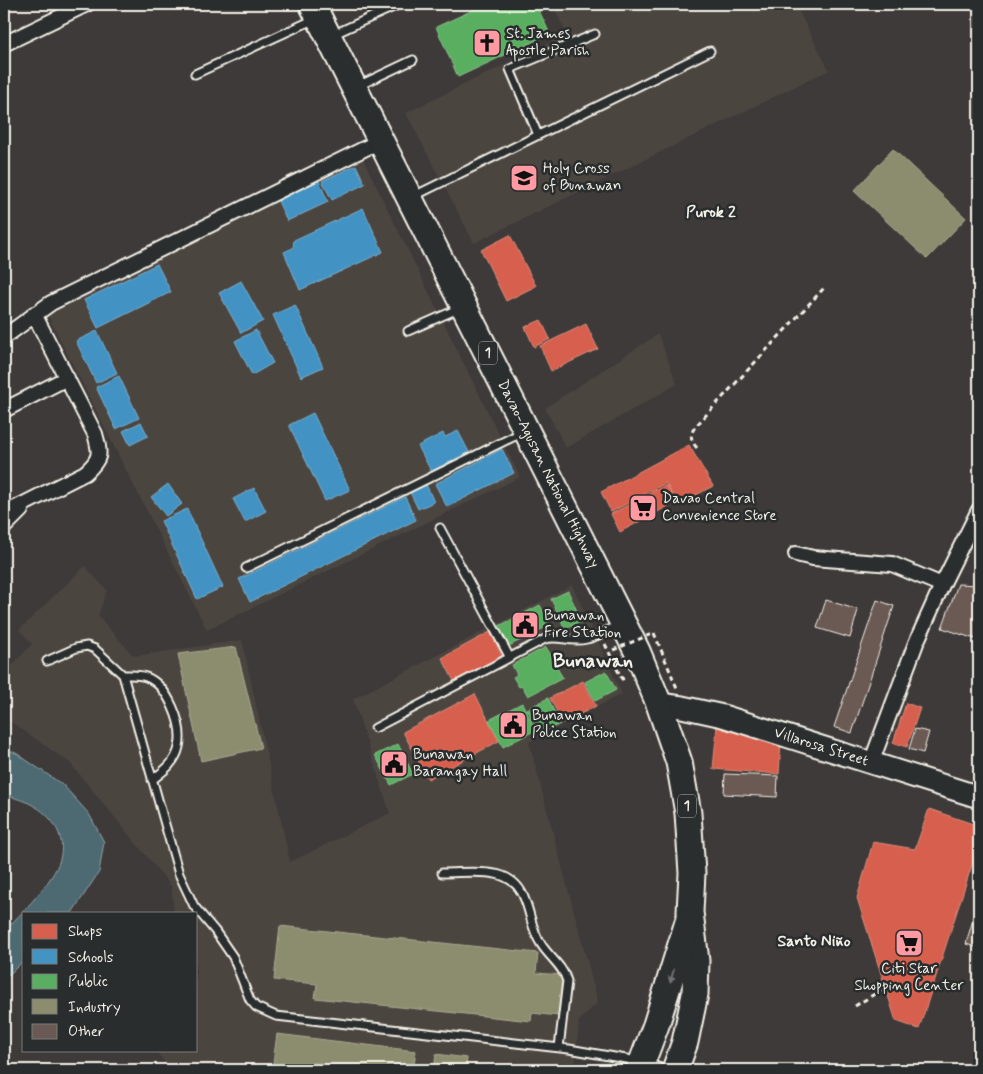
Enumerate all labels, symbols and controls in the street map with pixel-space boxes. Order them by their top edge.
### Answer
place label: St. James Apostle Parish [506,24,590,62]
church icon: St. James Apostle Parish [472,28,502,58]
place label: Holy Cross of Bunawan [543,159,621,196]
school or university icon: Holy Cross of Bunawan [509,163,539,193]
district label: Purok 2 [686,202,736,223]
road number: 1 [479,342,497,364]
street label: Davao-Agusan National Highway [492,377,604,572]
place label: Davao Central Convenience Store [662,489,777,526]
supermarket icon: Davao Central Convenience Store [628,493,658,523]
place label: Bunawan Fire Station [544,606,621,643]
public building icon: Bunawan Fire Station [510,610,540,640]
district label: Bunawan [553,648,633,675]
place label: Bunawan Police Station [532,706,617,743]
public building icon: Bunawan Police Station [498,710,528,740]
street label: Villarosa Street [771,723,871,771]
place label: Bunawan Barangay Hall [413,745,507,782]
public building icon: Bunawan Barangay Hall [379,749,409,779]
road number: 1 [678,794,696,818]
legend [22,912,198,1052]
text: Shops [68,922,103,942]
supermarket icon: Citi Star Shopping Center [894,928,924,958]
district label: Santo Niño [777,931,851,952]
text: Schools [68,948,114,968]
place label: Citi Star Shopping Center [854,959,964,996]
one-way arrow [667,968,675,983]
text: Public [68,972,108,992]
text: Industry [68,998,121,1018]
text: Other [68,1022,104,1042]

